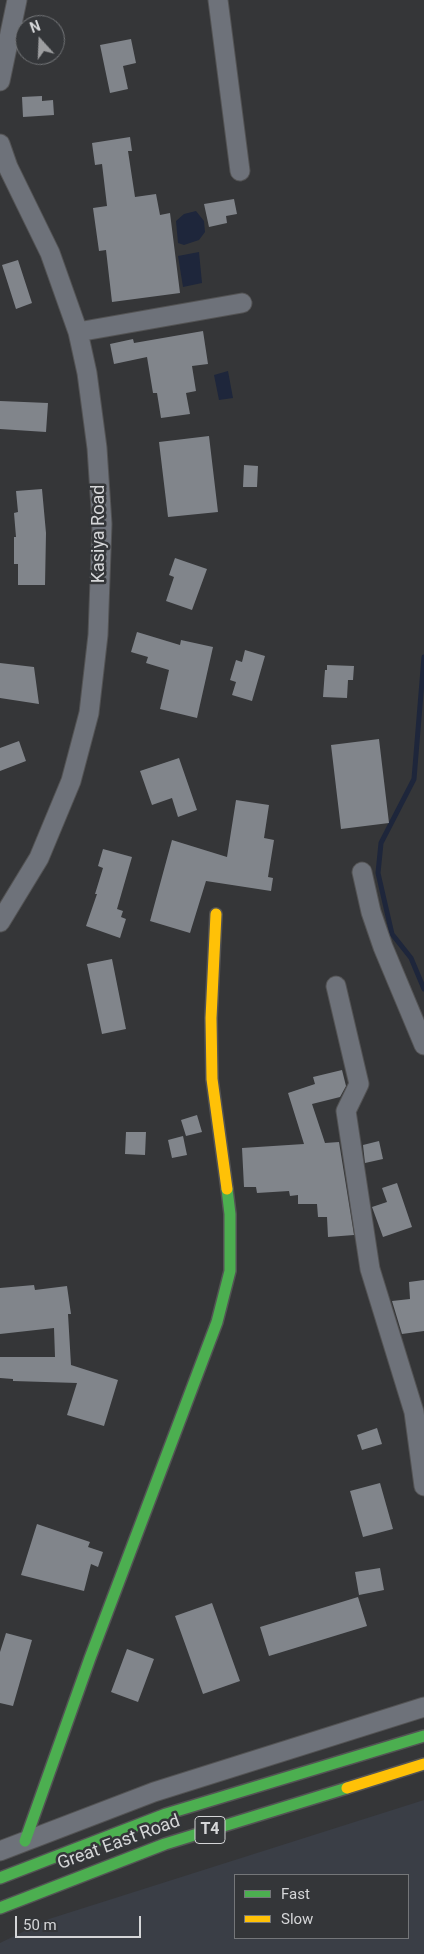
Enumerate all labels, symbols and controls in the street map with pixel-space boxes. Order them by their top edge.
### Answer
north arrow [15,15,65,65]
text: N [28,18,43,36]
street label: Kasiya Road [88,485,110,583]
street label: Great East Road [55,1811,183,1875]
road number: T4 [195,1816,225,1844]
legend [234,1874,409,1939]
text: Fast [281,1885,310,1903]
scale bar [18,1906,144,1938]
text: Slow [281,1910,313,1928]
text: 50 m [23,1916,57,1934]

